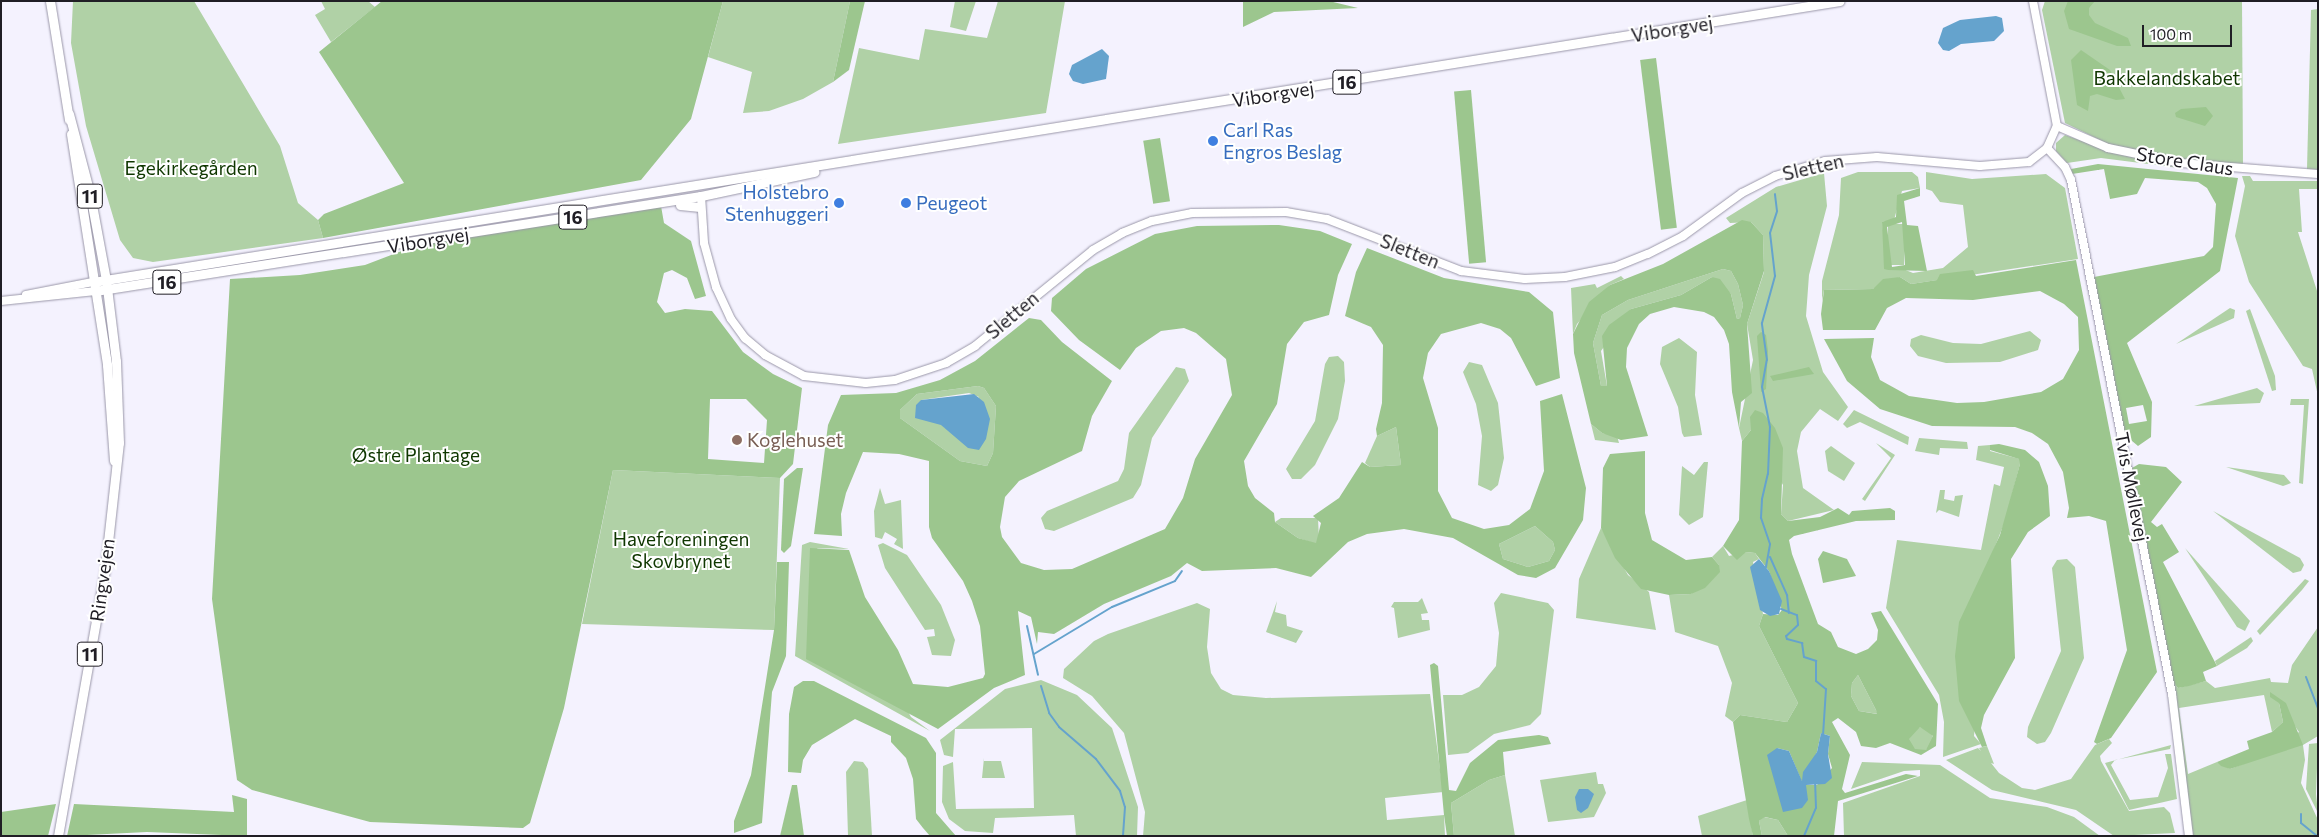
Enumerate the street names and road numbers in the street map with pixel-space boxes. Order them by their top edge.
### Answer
street label: Viborgvej [1629,11,1715,47]
road number: 16 [1332,66,1362,98]
street label: Viborgvej [1230,76,1316,112]
street label: Store Claus [2135,142,2235,180]
street label: Sletten [1780,149,1846,185]
road number: 11 [76,180,104,212]
road number: 16 [558,202,588,232]
street label: Viborgvej [385,222,471,258]
street label: Sletten [1377,229,1443,273]
road number: 16 [152,266,182,298]
street label: Sletten [981,286,1043,344]
street label: Tvis Møllevej [2110,430,2154,544]
street label: Ringvejen [85,537,119,623]
road number: 11 [76,639,104,670]

